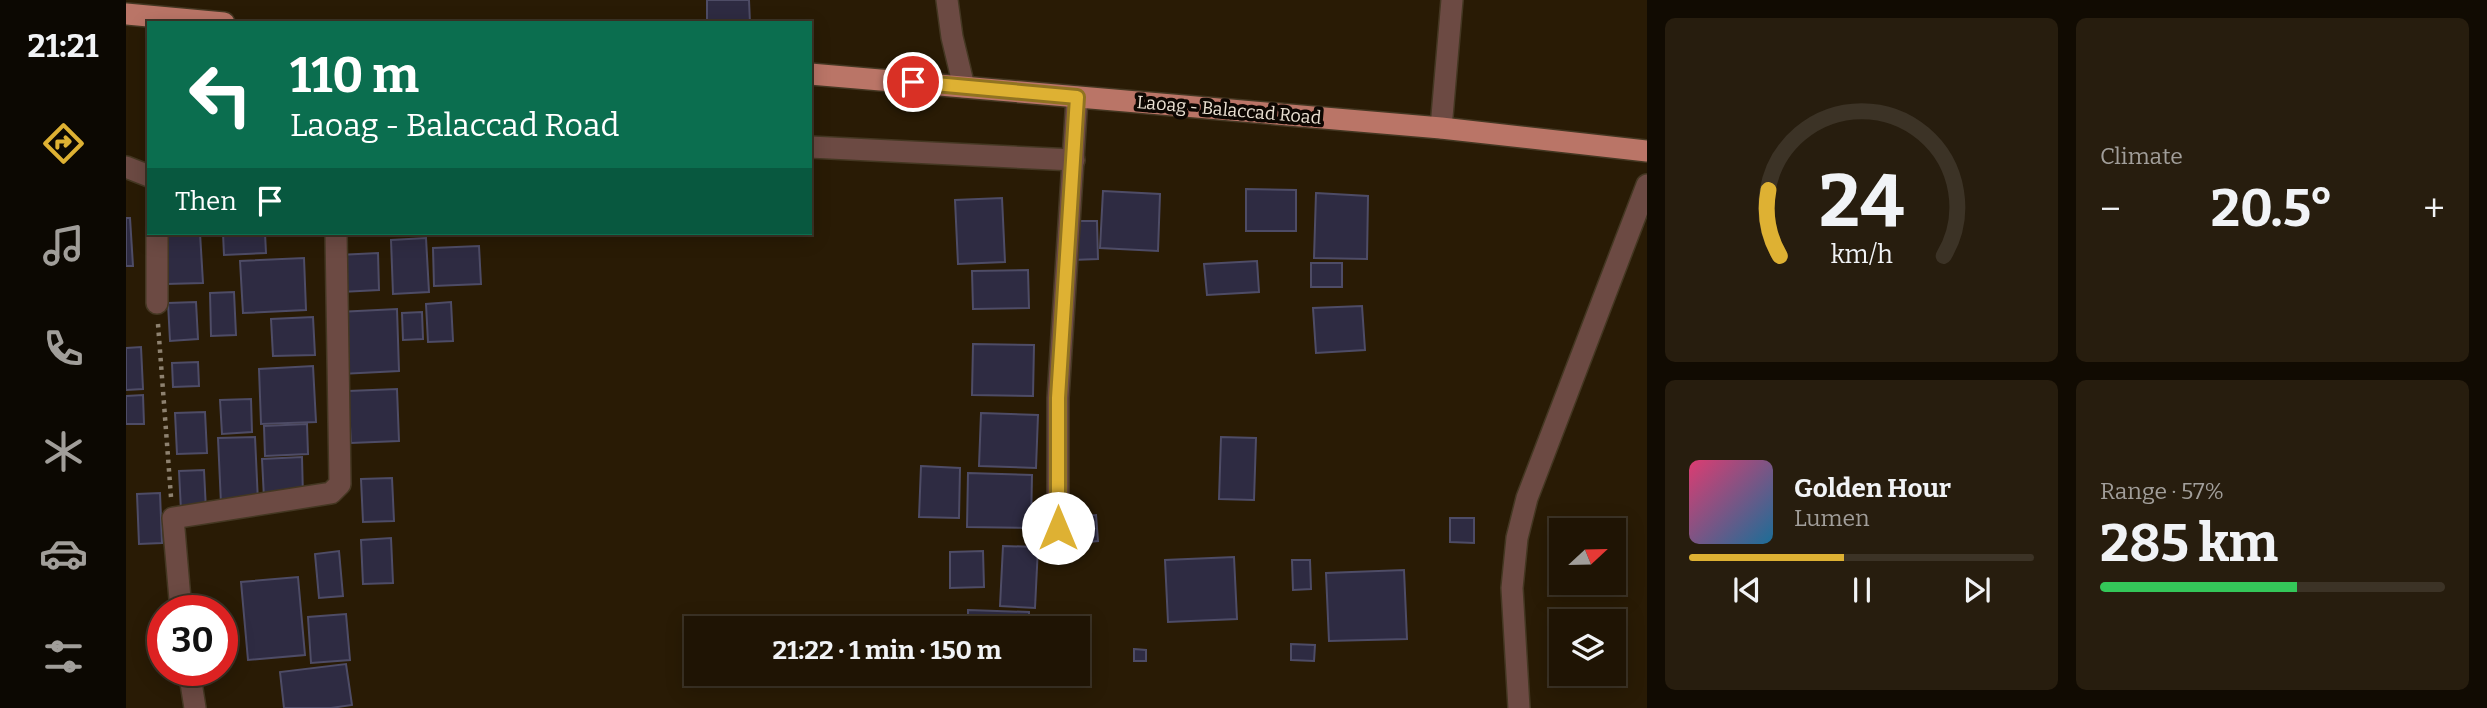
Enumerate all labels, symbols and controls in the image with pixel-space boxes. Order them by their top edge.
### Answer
text: 21:21 [27,27,99,65]
text: 110 m [290,46,419,105]
icon: left [175,49,266,140]
pin [883,52,943,112]
icon: arrive [894,63,932,101]
street label: Laoag - Balaccad Road [1136,91,1323,129]
text: Laoag - Balaccad Road [290,106,620,144]
icon: directions [39,119,88,168]
text: Climate [2100,142,2183,170]
text: 24 [1819,158,1904,245]
text: 20.5° [2211,177,2334,240]
icon: arrive [251,182,289,220]
text: Then [175,186,237,217]
text: − [2100,186,2121,232]
text: + [2423,186,2445,232]
icon: music [39,221,88,270]
text: km/h [1831,240,1893,270]
icon: phone [39,324,88,373]
icon: climate [39,427,88,476]
text: Golden Hour [1794,473,1951,504]
text: Range · 57% [2100,477,2224,505]
position arrow [1021,491,1095,565]
text: Lumen [1794,504,1870,532]
text: 285 km [2100,512,2278,575]
north arrow [1549,518,1626,595]
map controls [1549,518,1626,686]
icon: car [39,529,88,578]
icon: previous [1728,571,1766,609]
icon: pause [1843,571,1881,609]
icon: next [1958,571,1996,609]
speed limit sign: 30 [147,595,238,686]
button: layers [1549,609,1626,686]
icon: filters [39,632,88,681]
text: 21:22 · 1 min · 150 m [772,635,1002,666]

